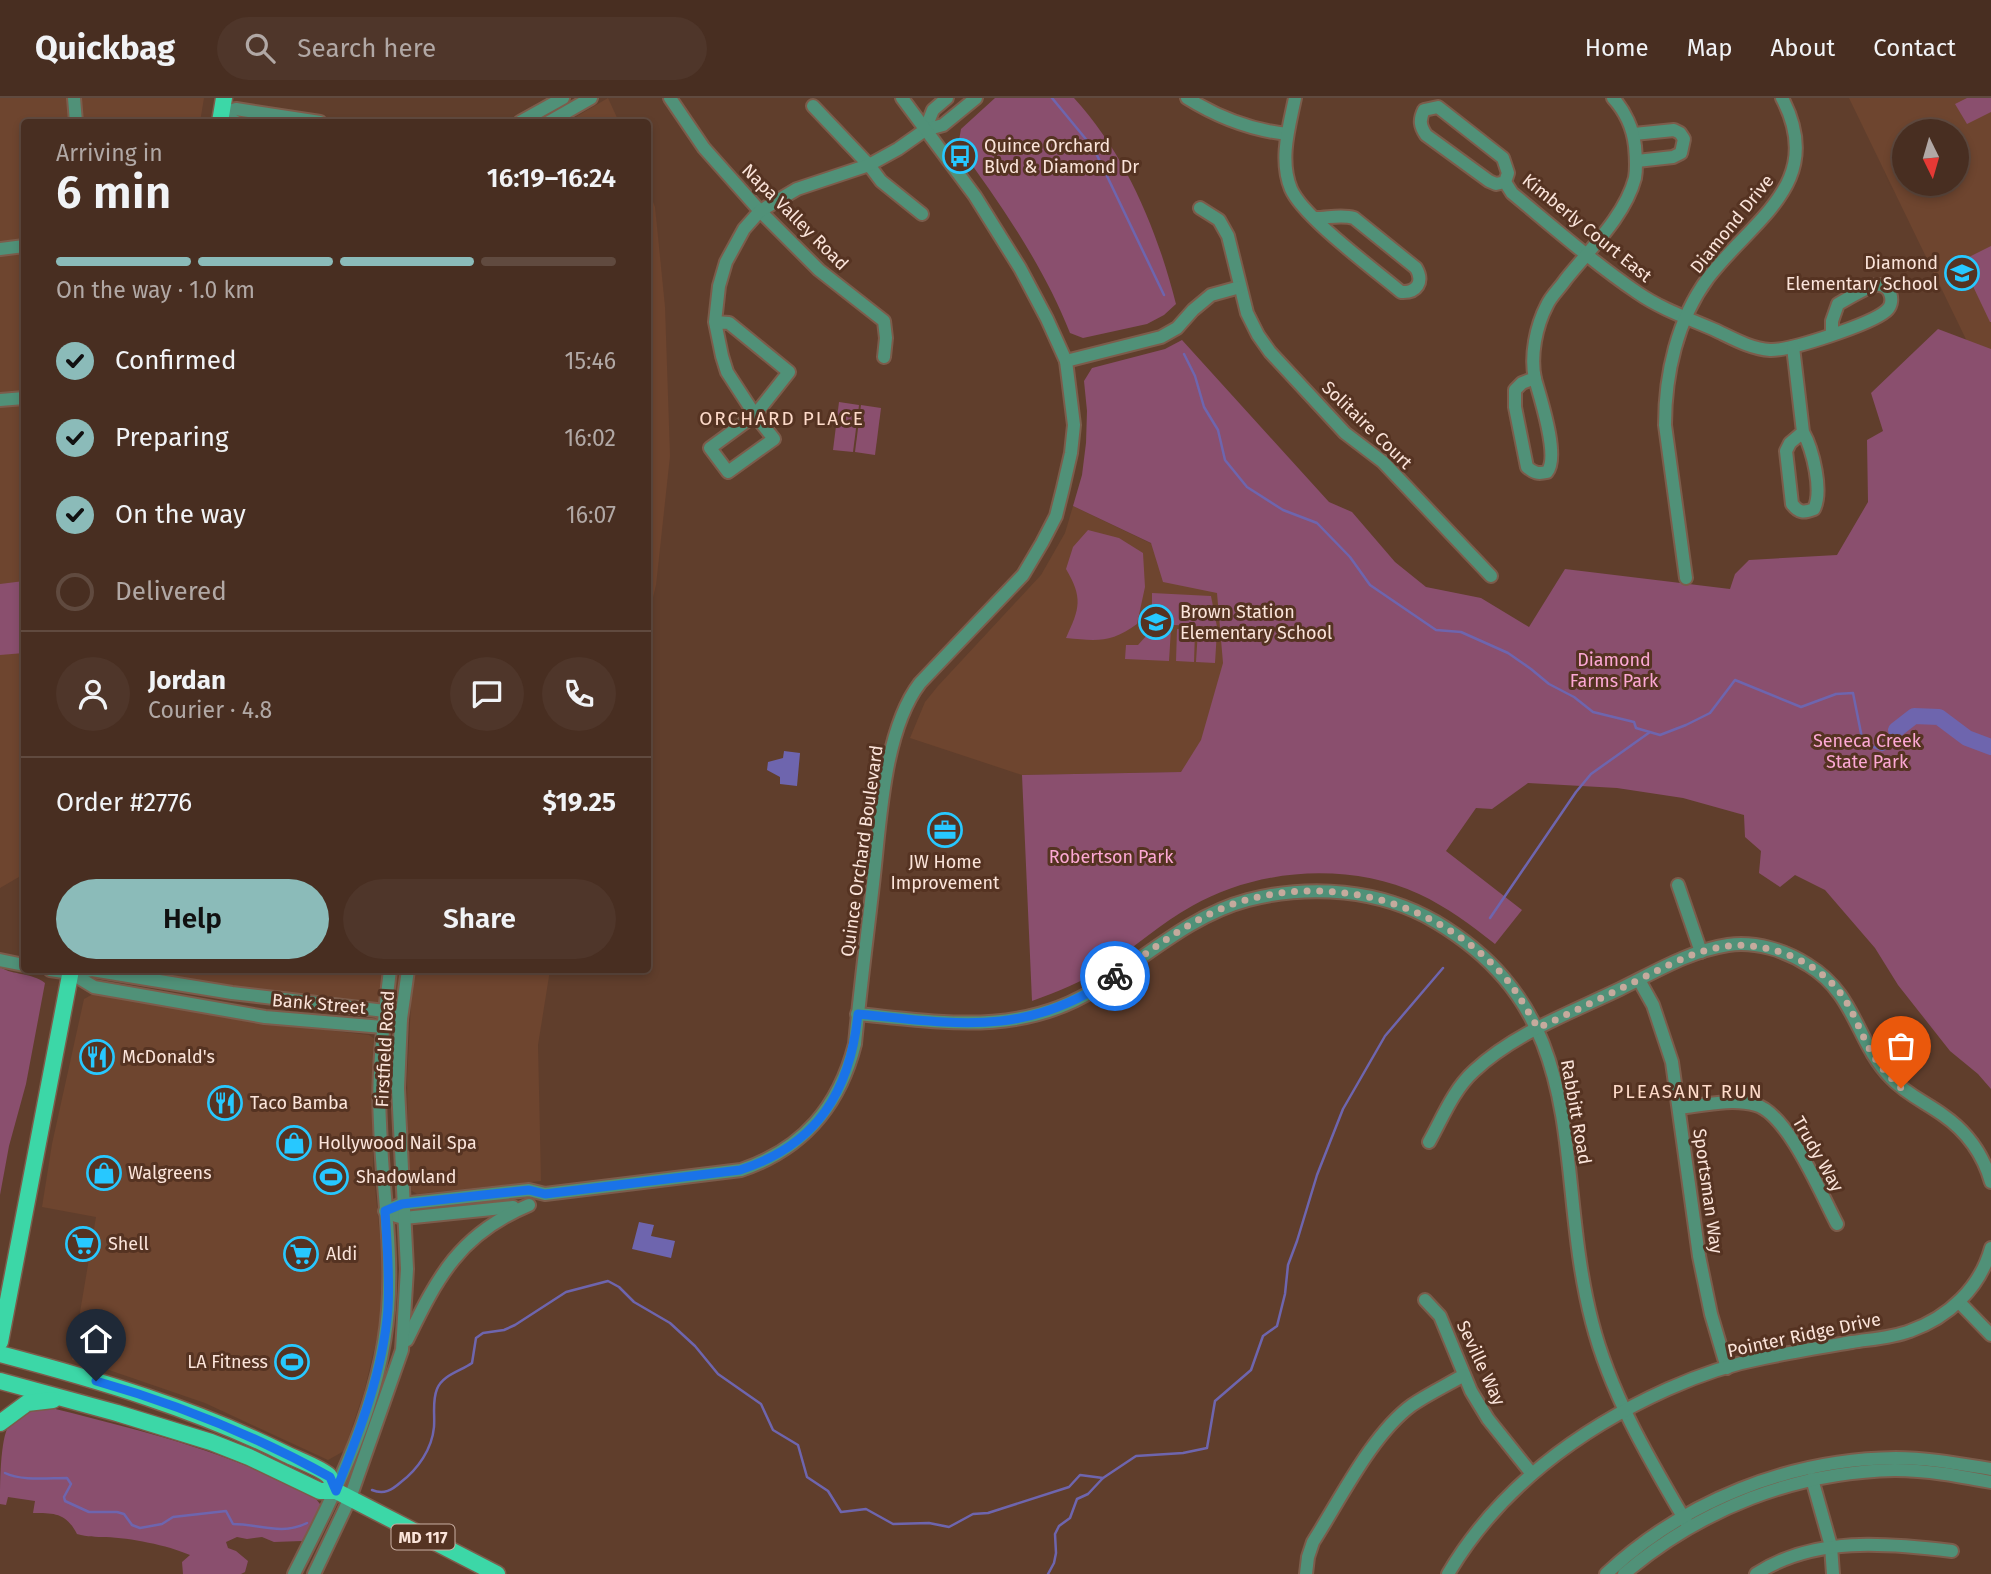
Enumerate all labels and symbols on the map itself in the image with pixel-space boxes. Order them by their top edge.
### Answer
north arrow [1892,119,1969,196]
place label: Quince Orchard Blvd & Diamond Dr [984,135,1139,178]
bus stop icon: Quince Orchard Blvd & Diamond Dr [941,137,979,175]
street label: Napa Valley Road [737,159,853,275]
street label: Kimberly Court East [1518,169,1657,287]
street label: Diamond Drive [1685,170,1779,278]
place label: Diamond Elementary School [1786,252,1938,295]
school or university icon: Diamond Elementary School [1943,254,1981,292]
street label: Solitaire Court [1317,376,1417,474]
district label: ORCHARD PLACE [699,407,865,430]
place label: Brown Station Elementary School [1180,601,1332,644]
school or university icon: Brown Station Elementary School [1137,603,1175,641]
park label: Diamond Farms Park [1570,649,1659,692]
park label: Seneca Creek State Park [1813,730,1922,773]
street label: Quince Orchard Boulevard [836,744,888,958]
office icon: JW Home Improvement [926,811,964,849]
park label: Robertson Park [1049,846,1174,868]
place label: JW Home Improvement [890,851,1000,894]
courier [1080,941,1150,1011]
street label: Bank Street [271,989,367,1019]
street label: Firstfield Road [371,990,399,1108]
pin [1871,1016,1931,1088]
restaurant icon: McDonald's [78,1038,116,1076]
place label: McDonald's [122,1046,215,1068]
street label: Rabbitt Road [1556,1058,1596,1166]
district label: PLEASANT RUN [1612,1080,1764,1103]
restaurant icon: Taco Bamba [206,1084,244,1122]
place label: Taco Bamba [250,1092,348,1114]
street label: Trudy Way [1788,1112,1848,1196]
shop icon: Hollywood Nail Spa [275,1124,313,1162]
street label: Sportsman Way [1688,1127,1728,1255]
place label: Hollywood Nail Spa [318,1132,477,1154]
shop icon: Walgreens [85,1154,123,1192]
sports icon: Shadowland [312,1158,350,1196]
place label: Walgreens [128,1162,212,1184]
place label: Shadowland [356,1166,457,1188]
supermarket icon: Shell [64,1225,102,1263]
place label: Shell [108,1233,149,1255]
supermarket icon: Aldi [282,1235,320,1273]
place label: Aldi [326,1243,357,1265]
street label: Pointer Ridge Drive [1725,1308,1883,1362]
pin [66,1309,126,1381]
street label: Seville Way [1452,1317,1510,1409]
sports icon: LA Fitness [273,1343,311,1381]
place label: LA Fitness [187,1351,268,1373]
road number: MD 117 [392,1525,454,1550]

